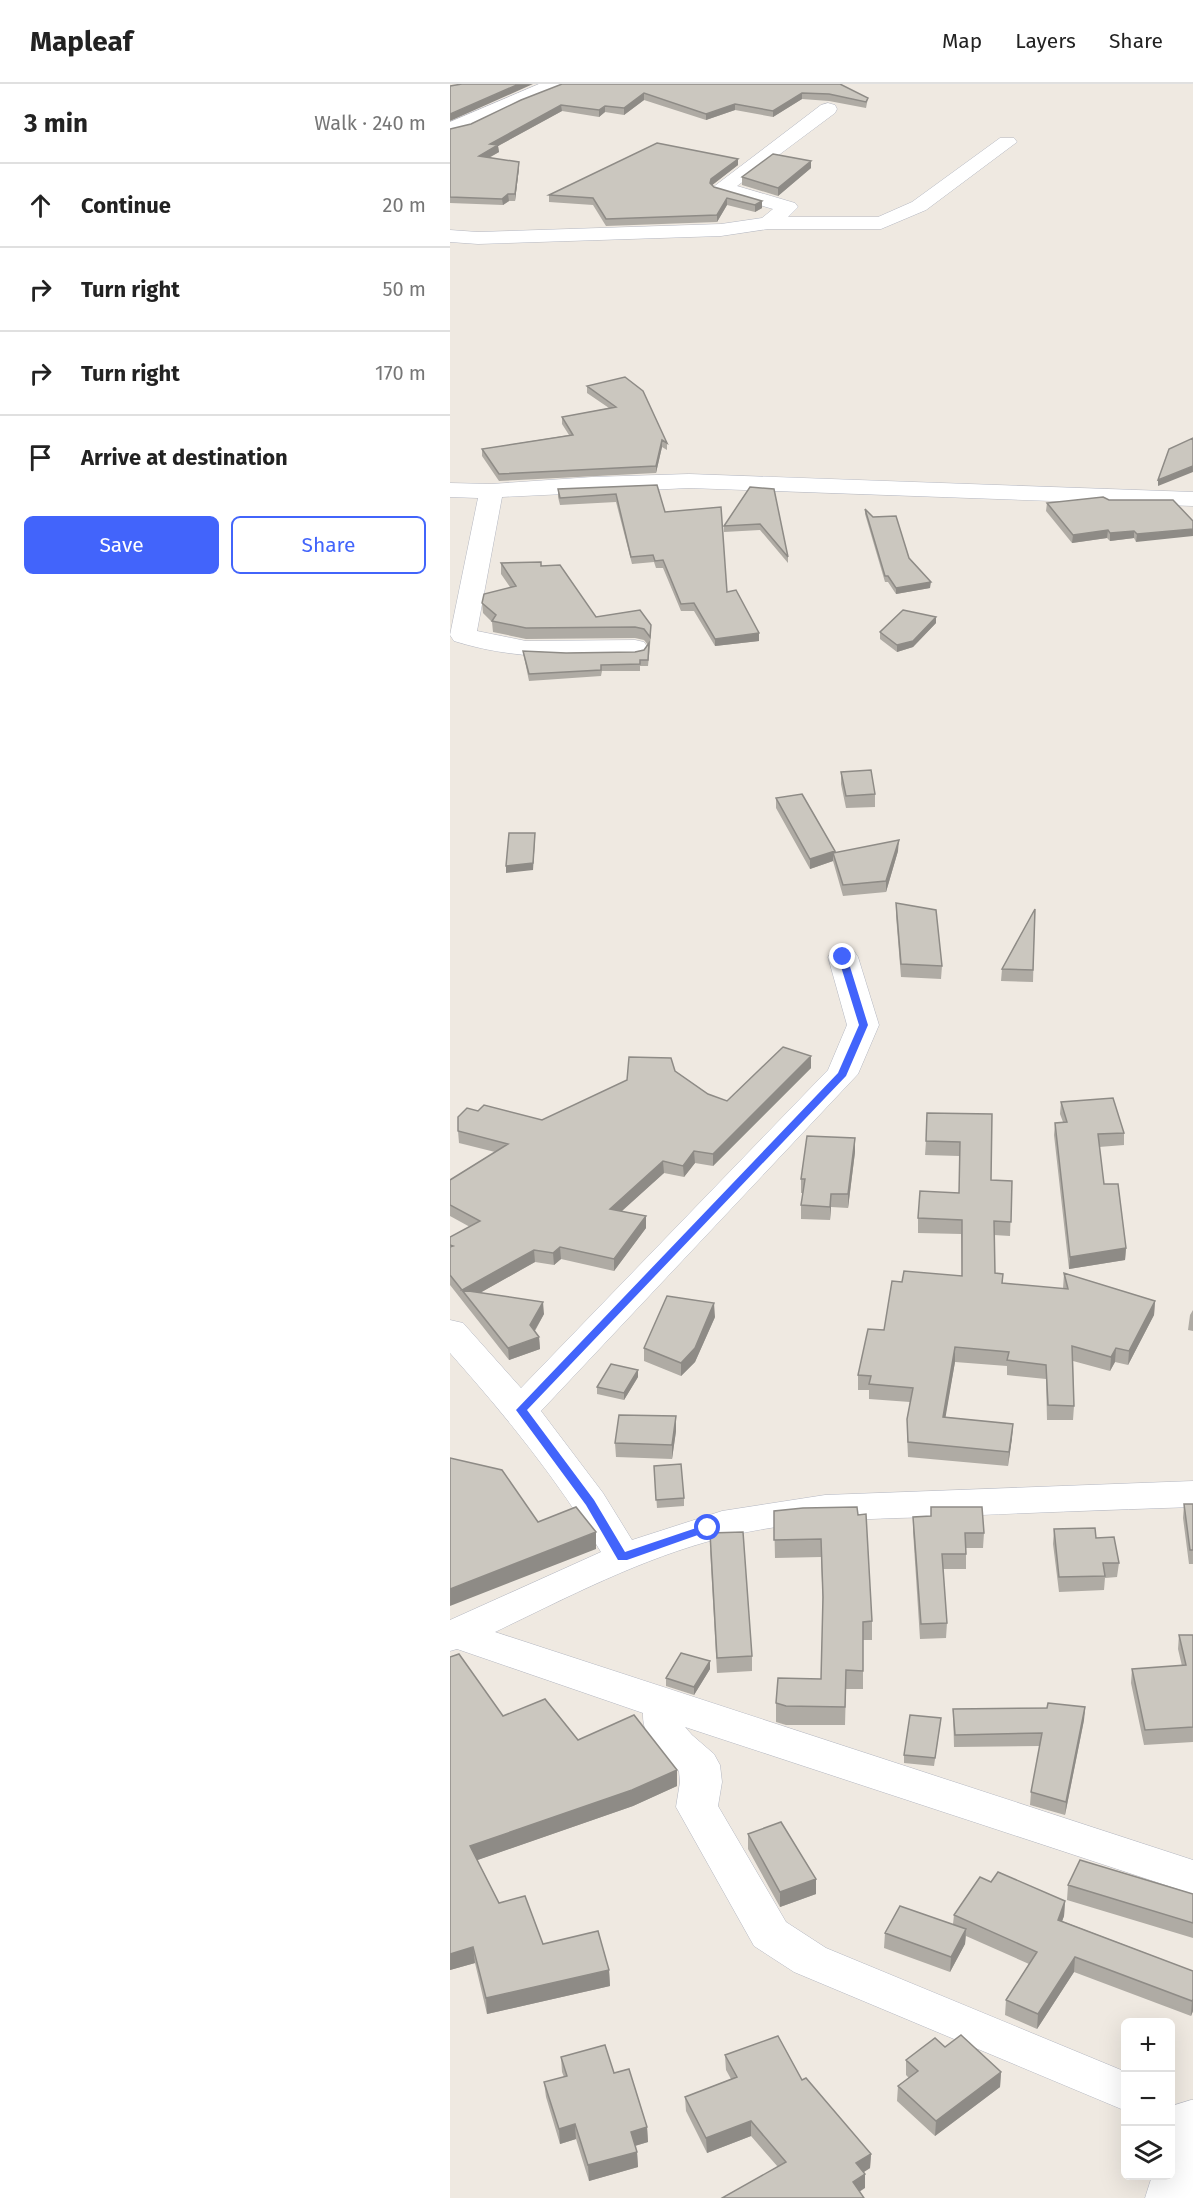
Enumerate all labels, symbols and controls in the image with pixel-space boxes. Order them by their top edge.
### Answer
text: Mapleaf [30,25,133,58]
text: Map [942,28,982,54]
text: Layers [1015,28,1076,54]
text: Share [1109,28,1163,54]
text: 3 min [24,108,88,139]
text: Walk · 240 m [314,111,426,135]
icon: ahead [24,189,57,222]
text: Continue [81,192,171,219]
text: 20 m [383,193,426,217]
icon: right [24,273,57,306]
text: Turn right [81,276,180,303]
text: 50 m [382,277,426,301]
icon: right [24,357,57,390]
text: Turn right [81,360,180,387]
text: 170 m [375,361,426,385]
icon: arrive [24,441,57,474]
text: Arrive at destination [81,444,288,471]
button: Save [24,516,219,574]
button: Share [231,516,426,574]
route end [829,943,855,969]
route start [694,1514,720,1540]
map controls [1121,2018,1175,2180]
button: + [1121,2018,1175,2072]
button: − [1121,2072,1175,2126]
button: layers [1121,2126,1175,2180]

